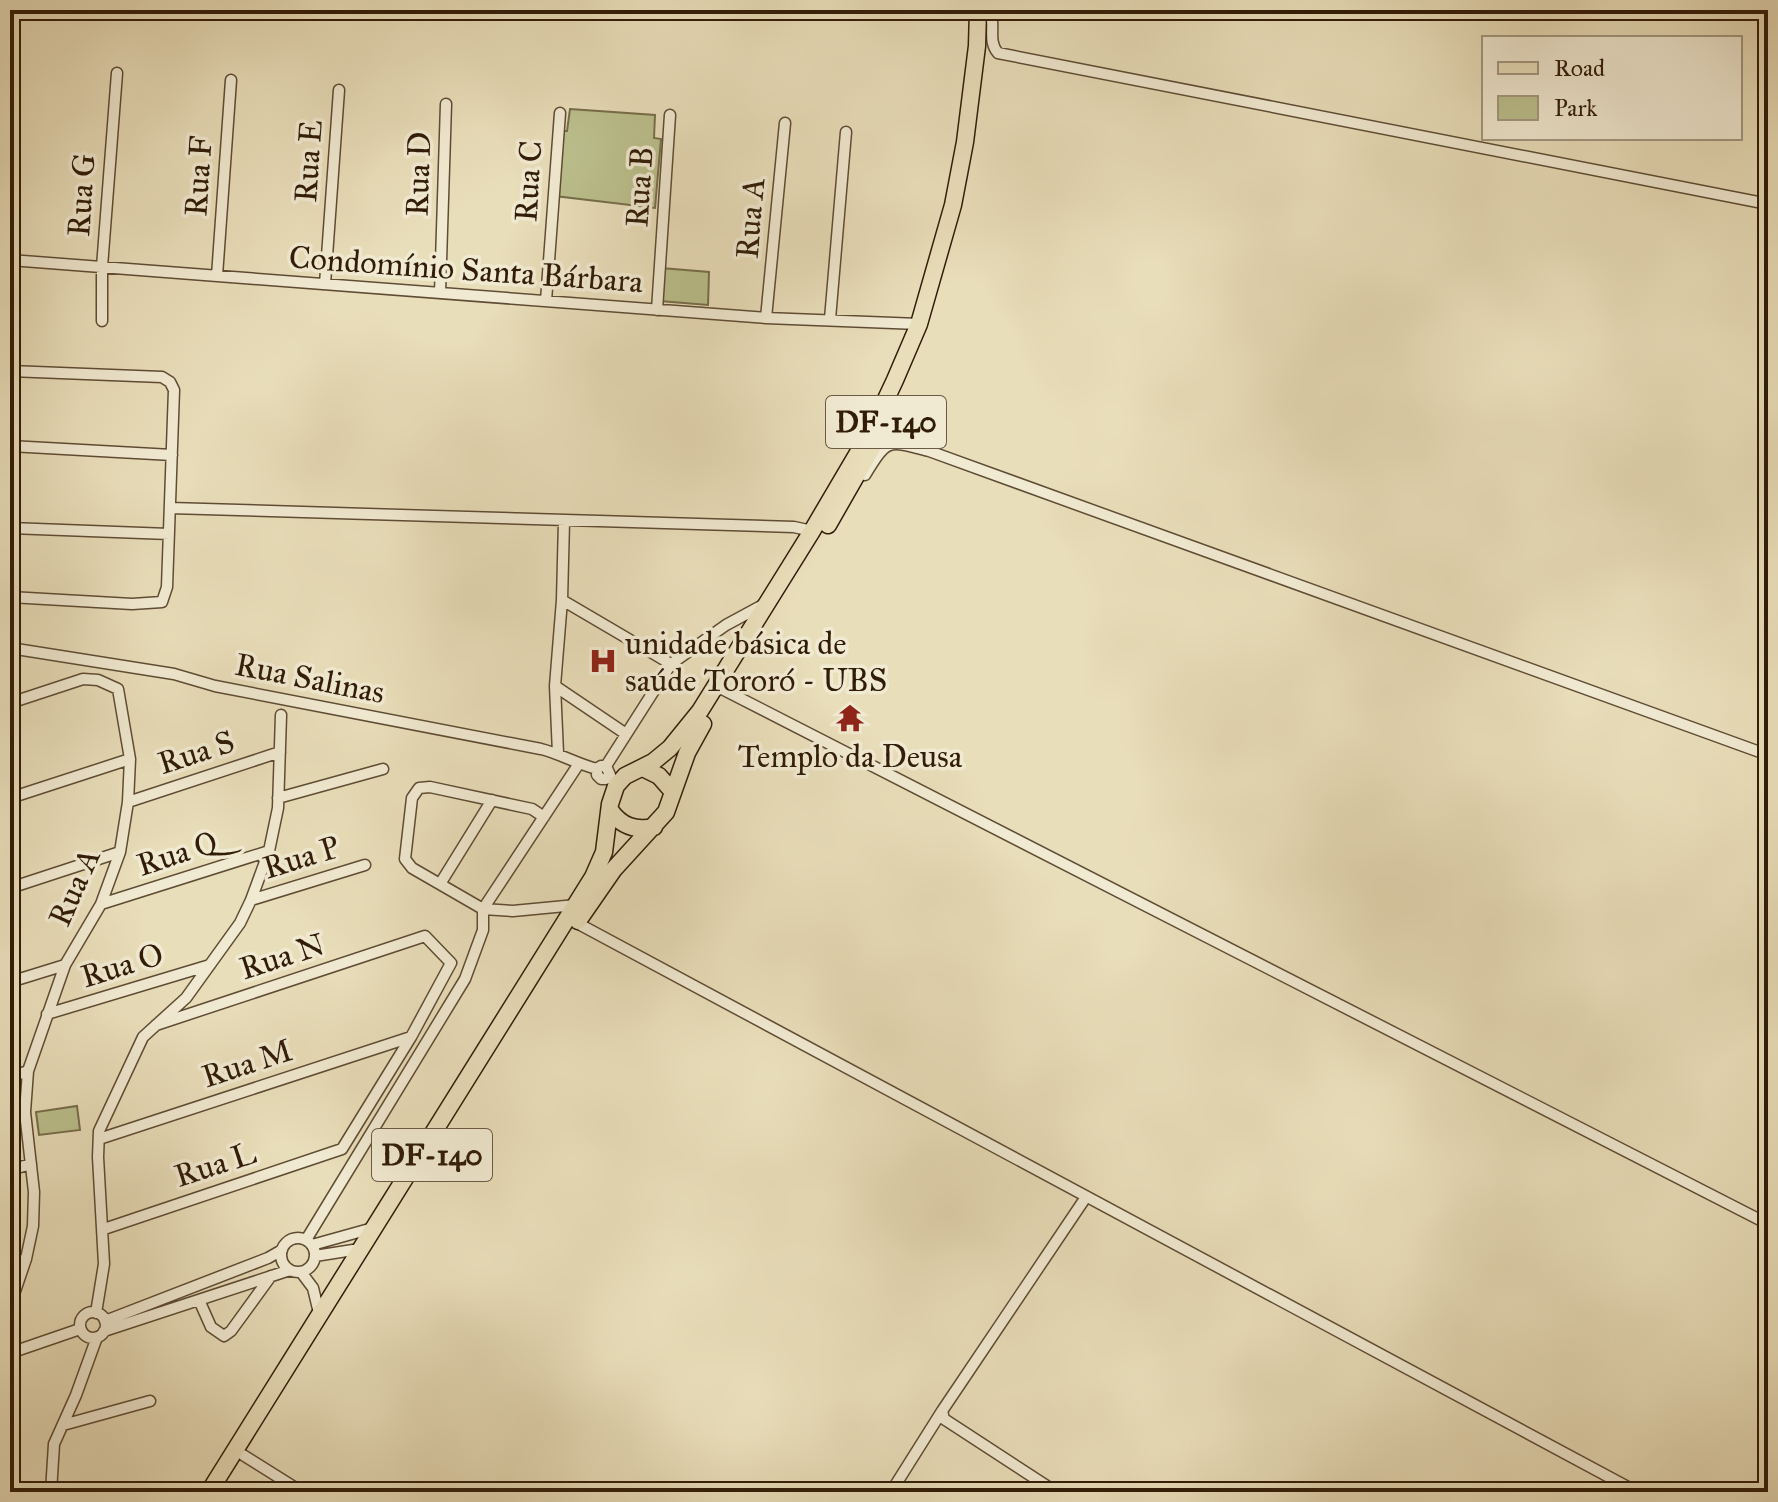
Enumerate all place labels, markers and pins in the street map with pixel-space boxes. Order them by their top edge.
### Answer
place label: unidade básica de saúde Tororó - UBS [625,624,887,700]
hospital icon: unidade básica de saúde Tororó - UBS [588,646,618,676]
temple icon: Templo da Deusa [835,703,865,733]
place label: Templo da Deusa [738,737,963,776]

